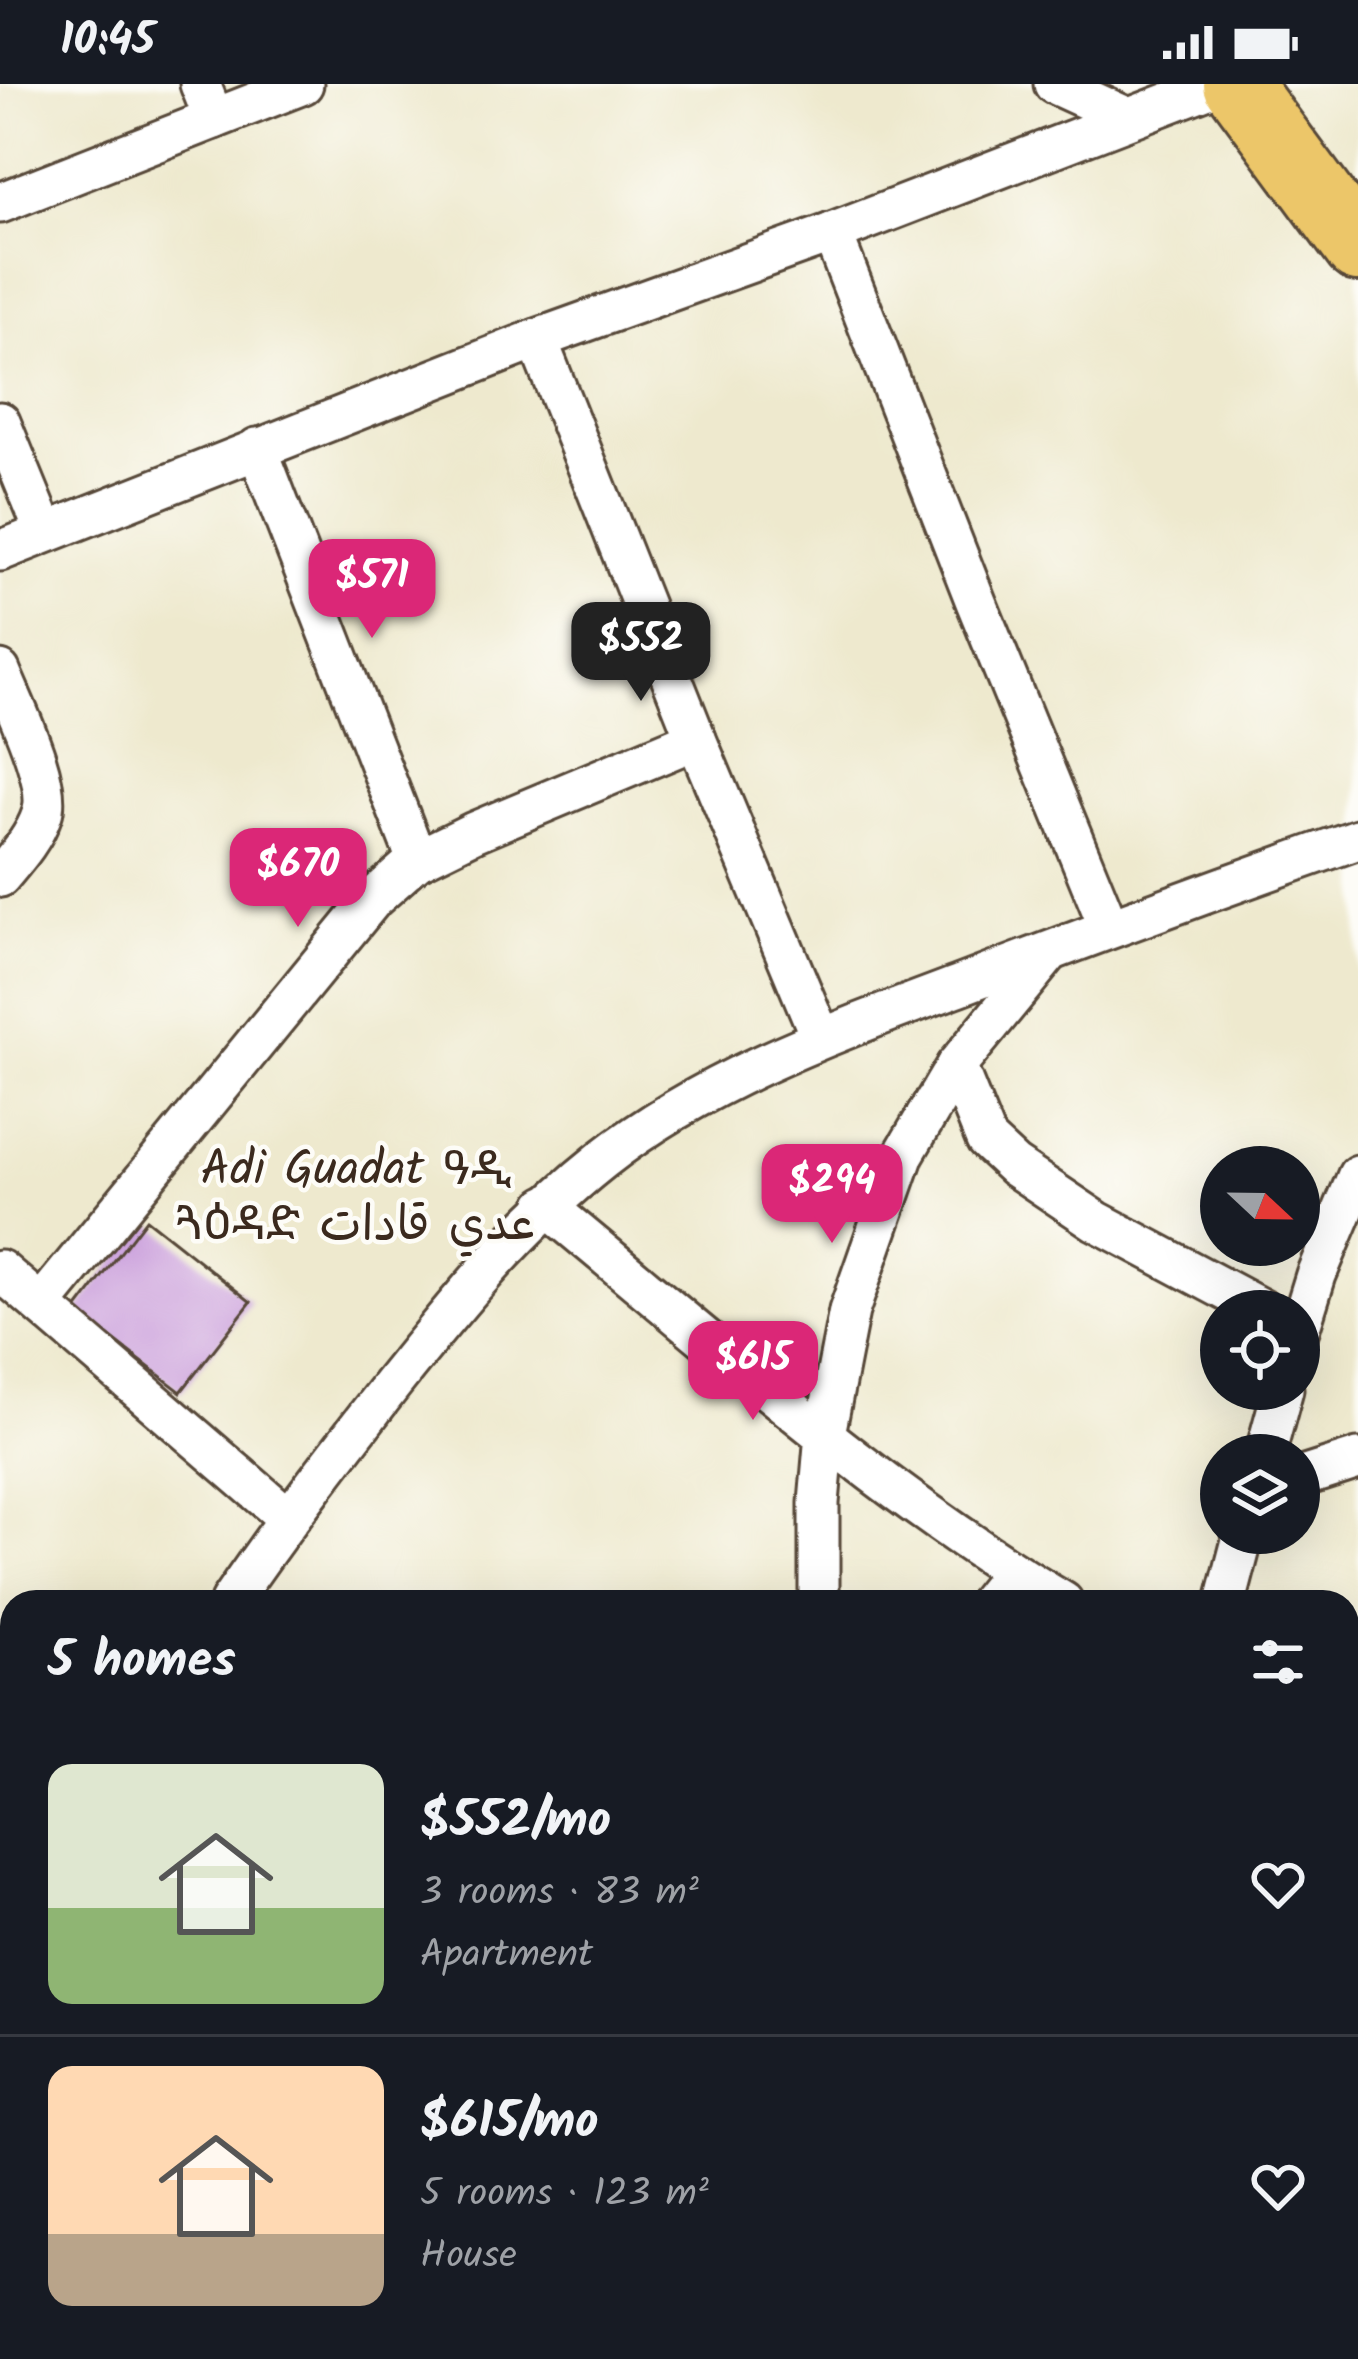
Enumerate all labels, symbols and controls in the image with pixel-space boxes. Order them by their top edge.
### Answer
text: 10:45 [60,6,155,78]
pin: $571 [301,539,443,641]
text: $571 [335,547,409,609]
pin: $552 [570,602,712,704]
text: $552 [598,610,684,672]
pin: $670 [227,828,369,930]
text: $670 [257,836,339,898]
district label: Adi Guadat ዓዲ ጓዕዳድ عدي قادات [176,1133,536,1264]
pin: $294 [761,1144,903,1246]
north arrow [1200,1146,1320,1266]
map controls [1200,1146,1320,1554]
text: $294 [789,1152,875,1214]
button: locate [1200,1290,1320,1410]
pin: $615 [682,1321,824,1423]
text: $615 [715,1329,791,1391]
button: layers [1200,1434,1320,1554]
text: 5 homes [48,1622,236,1703]
icon: filters [1245,1629,1311,1695]
text: $552/mo [420,1782,611,1863]
icon: home [144,1812,288,1956]
icon: heart [1245,1851,1311,1917]
text: 3 rooms · 83 m² [420,1863,699,1925]
text: Apartment [420,1925,593,1987]
text: $615/mo [420,2083,598,2164]
icon: home [144,2114,288,2258]
icon: heart [1245,2153,1311,2219]
text: 5 rooms · 123 m² [420,2164,709,2226]
text: House [420,2226,517,2288]

